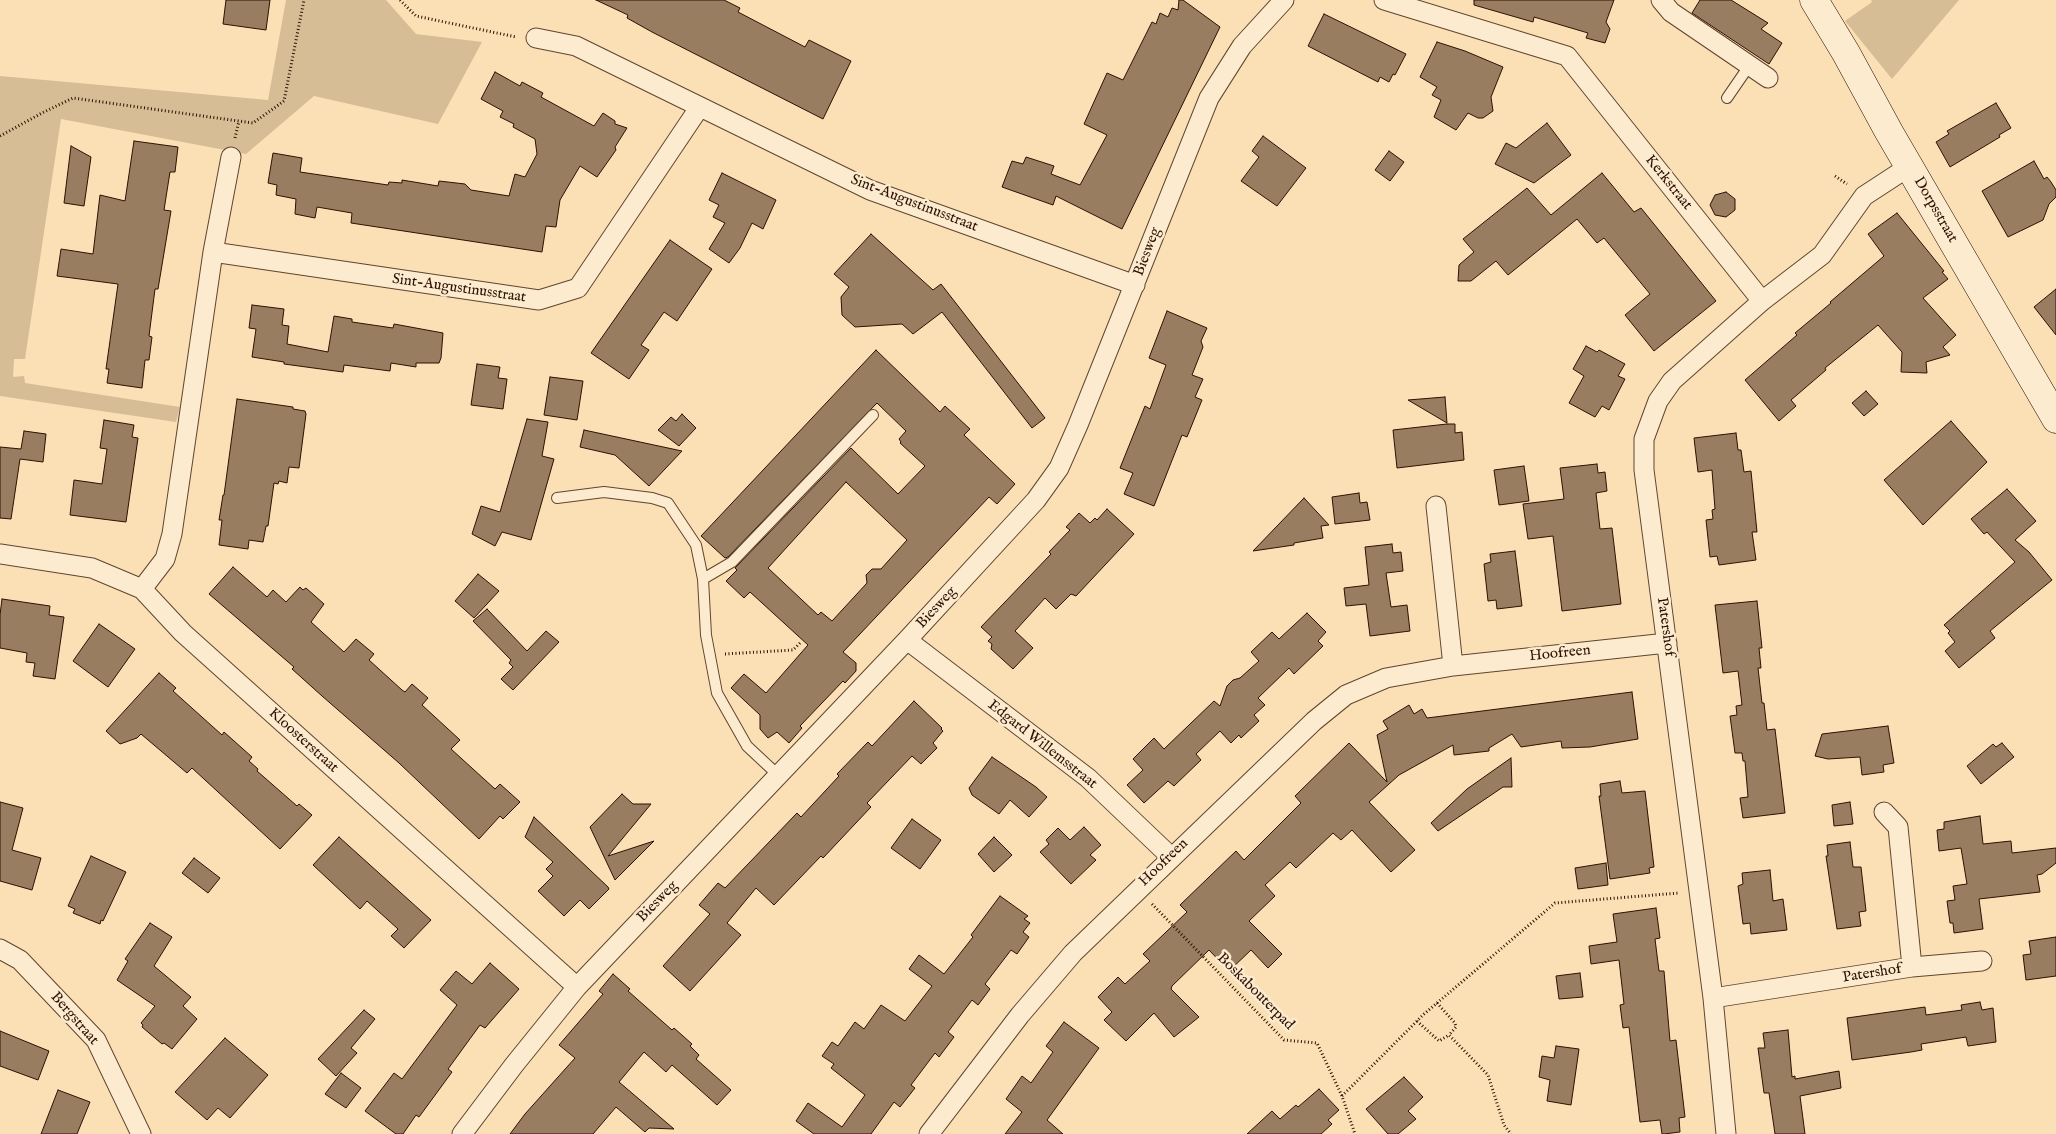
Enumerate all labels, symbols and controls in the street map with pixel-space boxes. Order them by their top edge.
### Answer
street label: Kerkstraat [1640,152,1696,214]
street label: Sint-Augustinusstraat [848,171,980,237]
street label: Dorpsstraat [1909,174,1961,246]
street label: Biesweg [1130,225,1166,279]
street label: Sint-Augustinusstraat [391,271,527,307]
street label: Biesweg [913,583,961,633]
street label: Patershof [1652,596,1678,658]
street label: Hoofreen [1528,642,1592,666]
street label: Edgard Willemsstraat [984,697,1100,793]
street label: Kloosterstraat [264,705,342,777]
street label: Hoofreen [1136,835,1192,891]
street label: Biesweg [634,877,682,927]
street label: Boskabouterpad [1213,950,1297,1034]
street label: Patershof [1841,960,1903,988]
street label: Bergstraat [46,989,102,1049]

